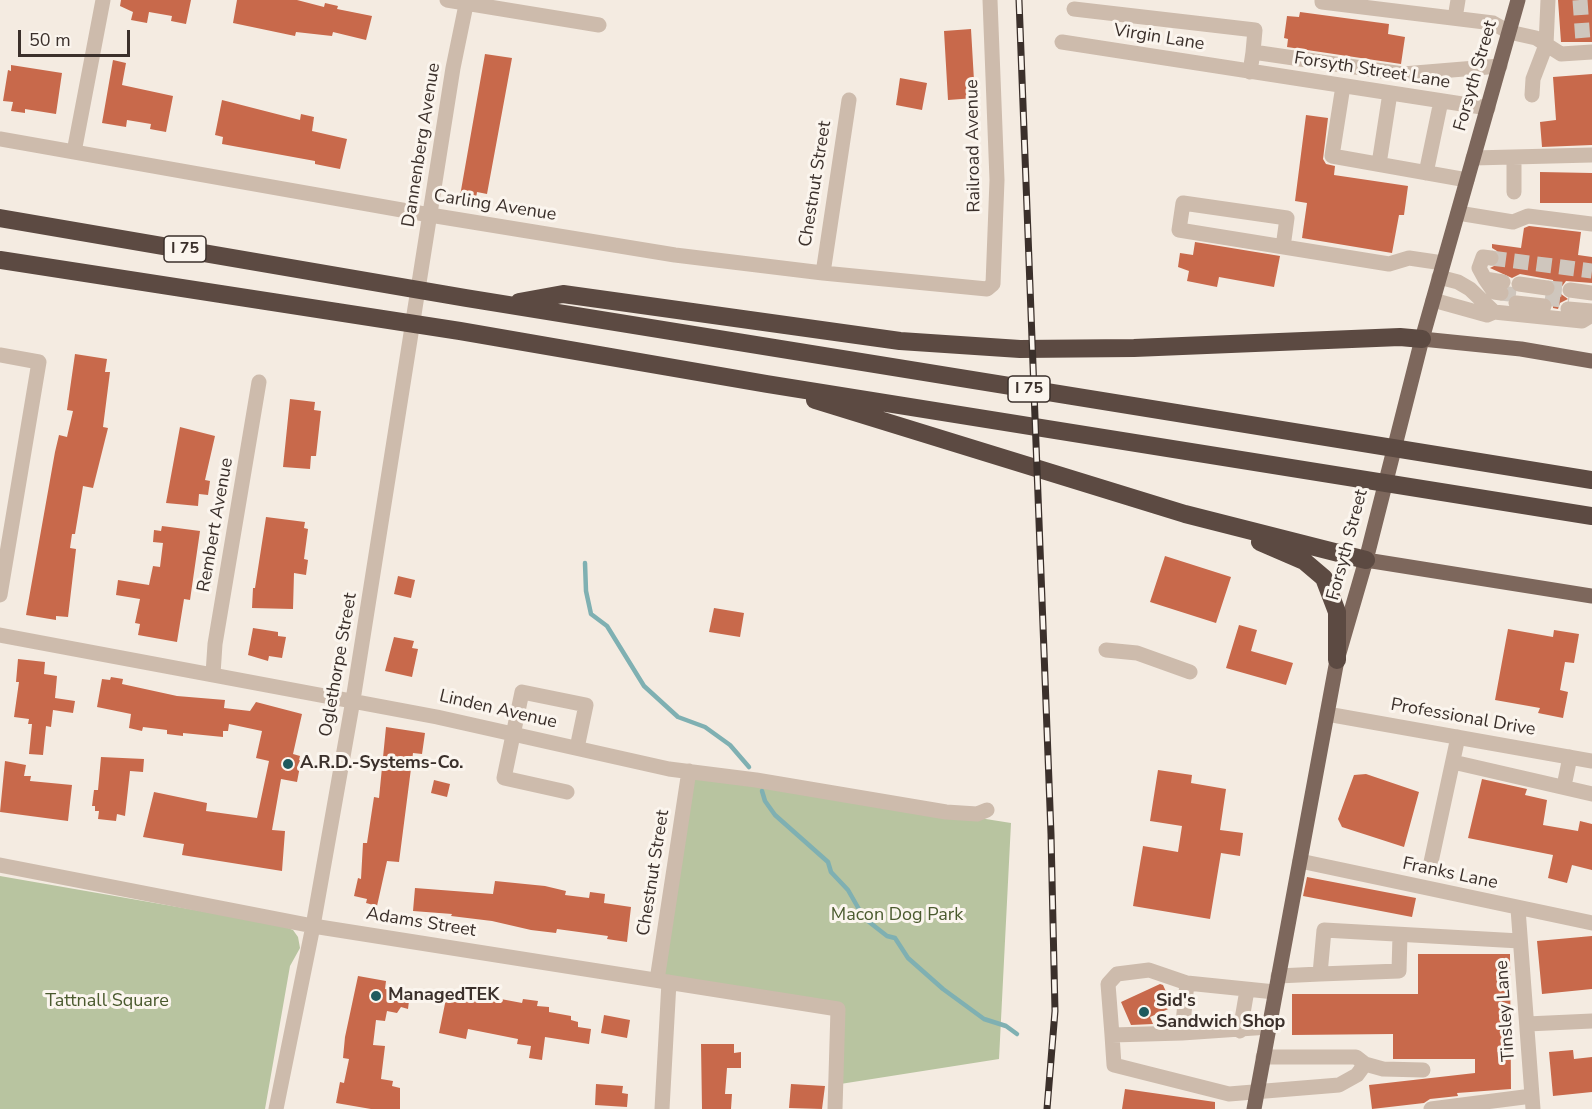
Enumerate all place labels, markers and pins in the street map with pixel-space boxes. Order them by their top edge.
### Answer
place label: A.R.D.-Systems-Co. [300,753,463,775]
marker: A.R.D.-Systems-Co. [281,757,295,771]
place label: ManagedTEK [388,985,499,1007]
marker: ManagedTEK [369,989,383,1003]
place label: Sid's Sandwich Shop [1156,991,1285,1034]
marker: Sid's Sandwich Shop [1137,1005,1151,1019]

